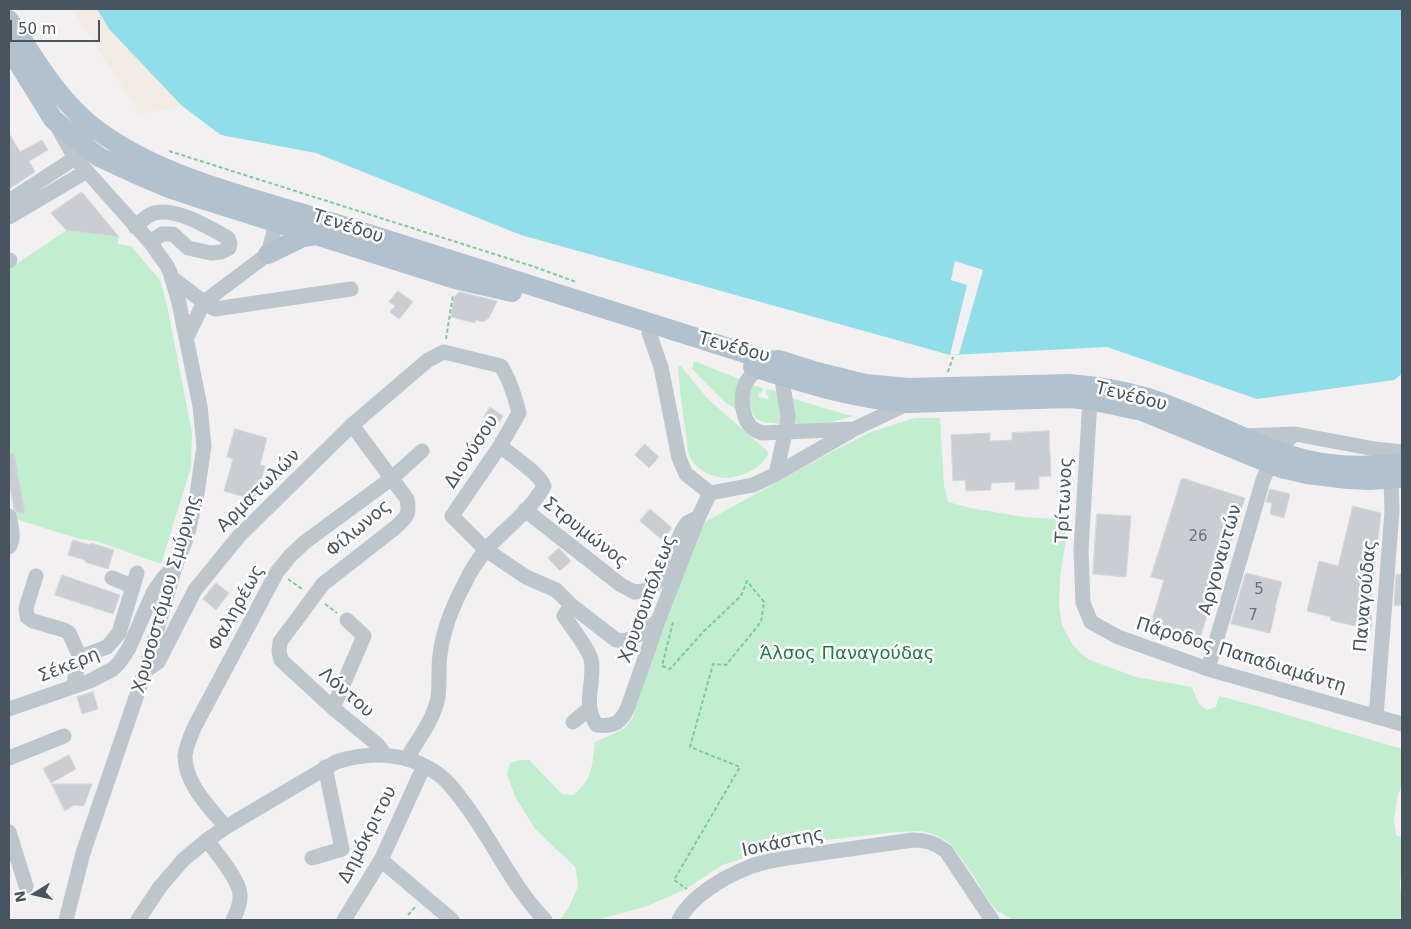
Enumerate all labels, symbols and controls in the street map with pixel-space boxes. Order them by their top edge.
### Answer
scale bar [12,10,102,42]
text: 50 m [18,20,56,38]
street label: Τενέδου [310,205,386,249]
street label: Τενέδου [696,328,772,368]
street label: Τενέδου [1093,378,1169,416]
street label: Διονύσου [440,411,504,493]
street label: Αρματωλών [213,445,305,537]
street label: Τρίτωνος [1052,456,1078,544]
street label: Χρυσοστόμου Σμύρνης [128,492,206,696]
street label: Στρυμώνος [538,493,632,573]
street label: Φίλωνος [322,496,396,562]
street label: Αργοναυτών [1195,502,1247,618]
house number: 26 [1188,528,1208,546]
street label: Χρυσουπόλεως [615,532,681,666]
street label: Παναγούδας [1350,539,1382,653]
street label: Φαληρέως [205,561,269,655]
house number: 5 [1254,581,1264,599]
house number: 7 [1248,607,1258,625]
street label: Πάροδος Παπαδιαμάντη [1133,614,1349,698]
park label: Άλσος Παναγούδας [760,643,934,665]
street label: Σέκερη [35,644,103,688]
street label: Λόντου [314,663,378,723]
street label: Δημόκριτου [334,783,402,887]
street label: Ιοκάστης [740,824,826,862]
north arrow [10,869,60,919]
text: N [11,889,29,904]

